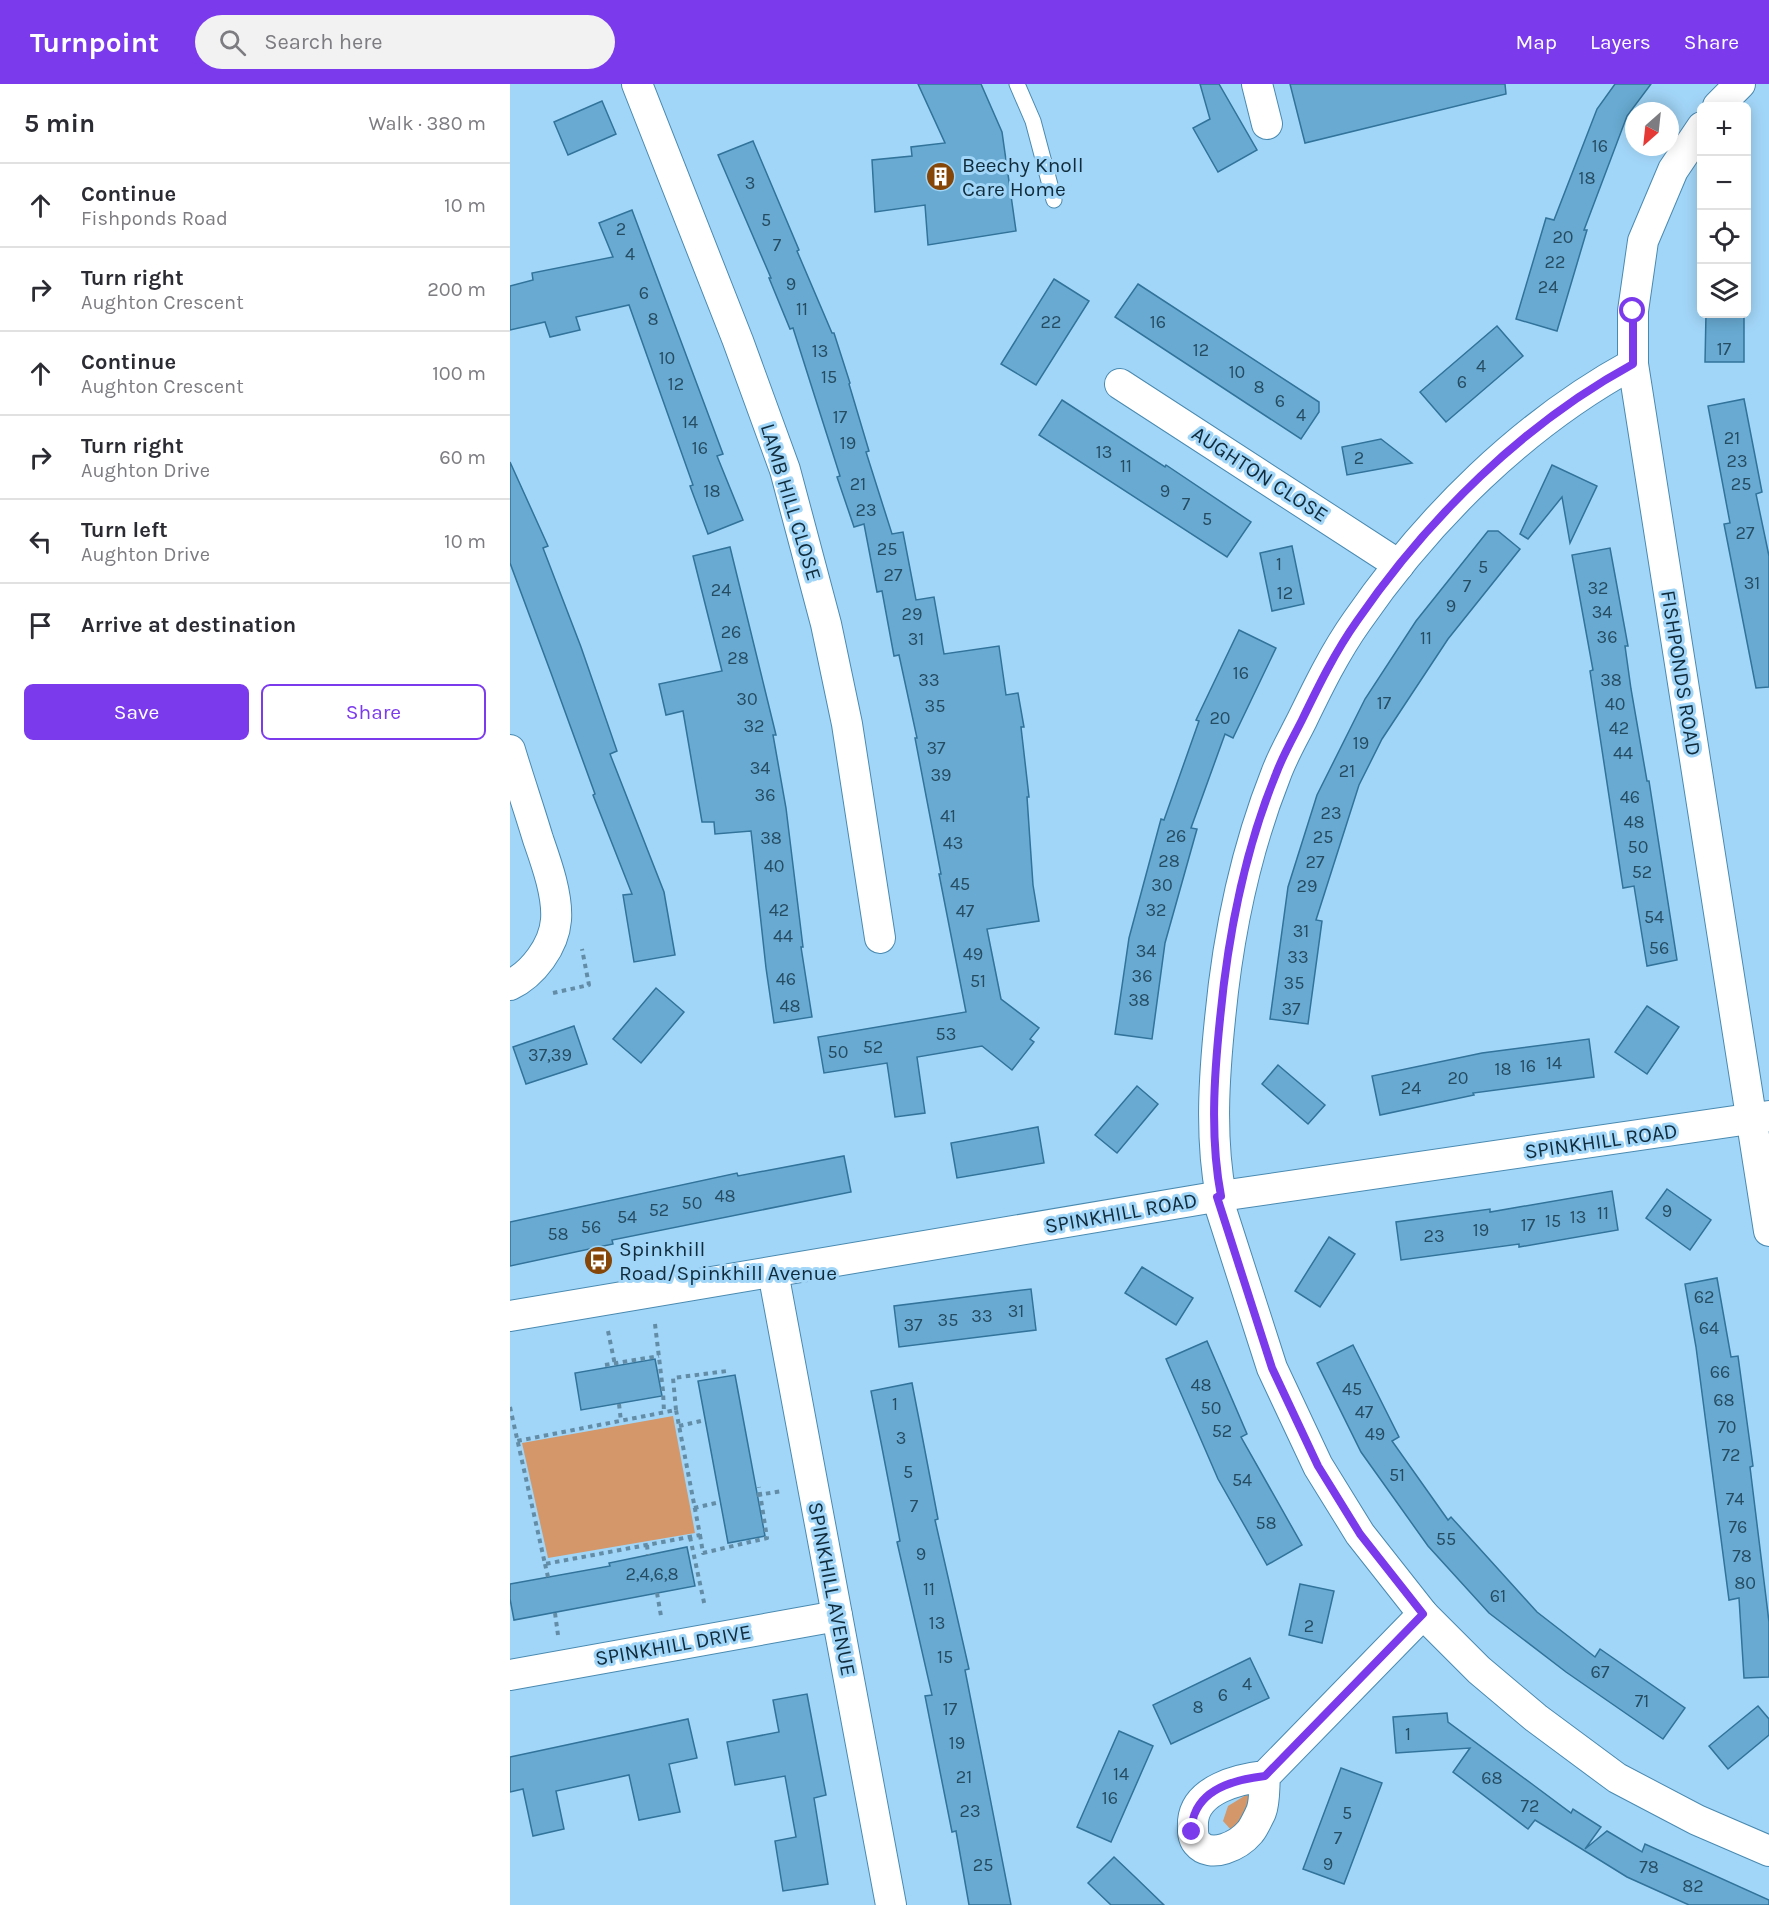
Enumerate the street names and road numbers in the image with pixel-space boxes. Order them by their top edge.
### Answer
street label: LAMB HILL CLOSE [756,421,826,583]
street label: AUGHTON CLOSE [1187,421,1333,527]
street label: FISHPONDS ROAD [1656,589,1706,757]
street label: SPINKHILL ROAD [1523,1118,1679,1164]
street label: SPINKHILL ROAD [1043,1188,1199,1238]
street label: SPINKHILL AVENUE [803,1500,861,1678]
street label: SPINKHILL DRIVE [593,1619,753,1671]

